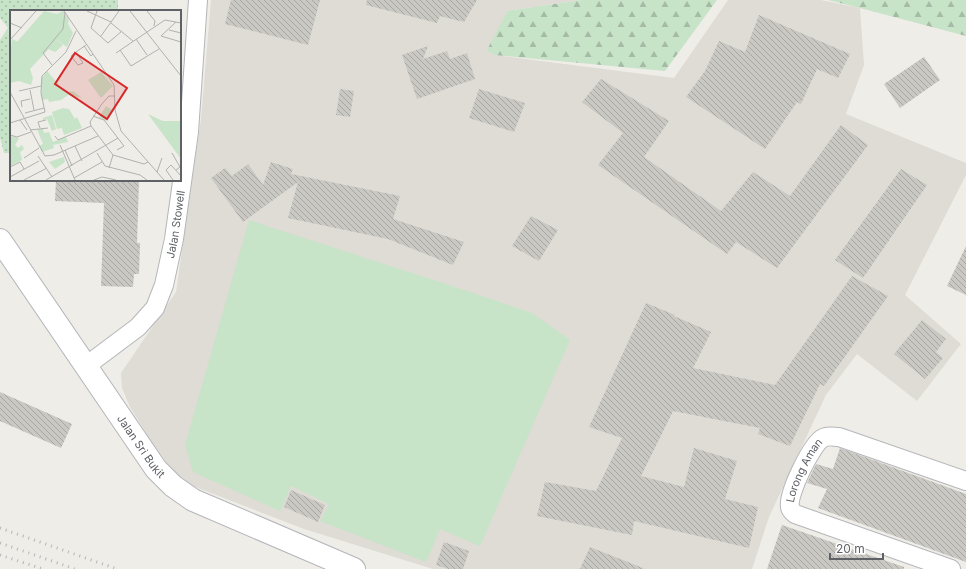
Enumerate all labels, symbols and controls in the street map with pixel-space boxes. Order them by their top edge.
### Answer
inset map [10,10,181,181]
street label: Jalan Stowell [163,190,188,260]
street label: Jalan Sri Bukit [114,412,168,481]
street label: Lorong Aman [783,435,825,504]
scale bar [830,535,883,561]
text: 20 m [836,541,865,556]

